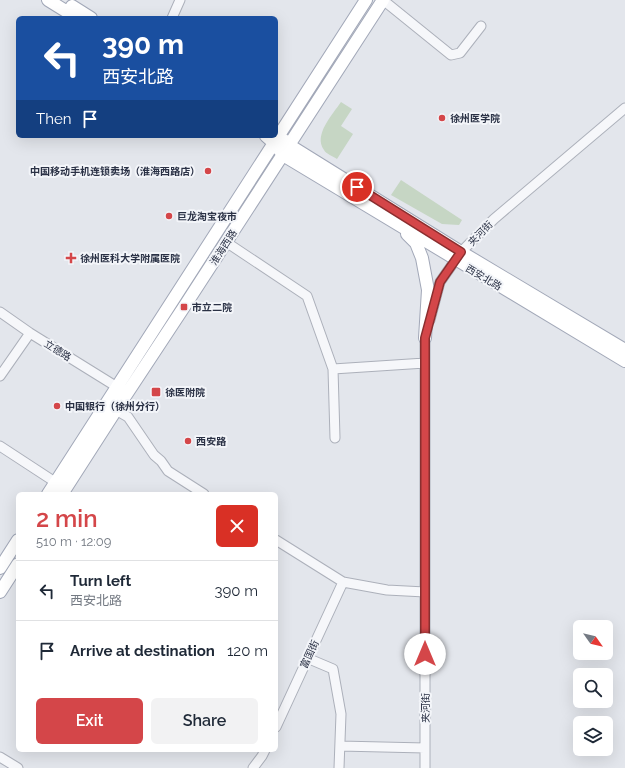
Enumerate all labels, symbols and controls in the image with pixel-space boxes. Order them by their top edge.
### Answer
text: 390 m [102,28,184,61]
icon: left [36,32,88,84]
text: 西安北路 [102,66,174,87]
icon: arrive [79,108,101,130]
text: Then [36,110,71,128]
place label: 徐州医学院 [450,112,500,124]
marker: 徐州医学院 [437,113,447,123]
place label: 中国移动手机连锁卖场（淮海西路店） [30,166,200,177]
marker: 中国移动手机连锁卖场（淮海西路店） [203,166,213,176]
pin [340,170,374,204]
icon: arrive [346,176,368,198]
place label: 巨龙淘宝夜市 [177,210,237,222]
marker: 巨龙淘宝夜市 [164,211,174,221]
street label: 夹河街 [466,219,495,248]
street label: 淮海西路 [208,228,239,267]
marker: 徐州医科大学附属医院 [65,252,77,264]
place label: 徐州医科大学附属医院 [80,252,180,264]
street label: 西安北路 [464,262,504,292]
marker: 市立二院 [179,302,189,312]
place label: 市立二院 [192,302,232,313]
street label: 立德路 [42,338,73,363]
marker: 徐医附院 [150,386,162,398]
place label: 徐医附院 [165,387,205,398]
place label: 中国银行（徐州分行） [65,400,165,412]
marker: 中国银行（徐州分行） [52,401,62,411]
marker: 西安路 [183,436,193,446]
place label: 西安路 [196,436,227,447]
text: 2 min [36,504,98,533]
button: close [216,505,258,547]
text: 510 m · 12:09 [36,534,111,549]
text: Turn left [70,572,131,590]
icon: left [36,580,58,602]
text: 390 m [214,582,258,600]
text: 西安北路 [70,593,122,608]
north arrow [573,620,613,660]
map controls [573,620,613,756]
position arrow [404,633,446,675]
street label: 富国街 [298,638,321,670]
icon: arrive [36,640,58,662]
text: Arrive at destination [70,642,215,660]
text: 120 m [227,642,268,660]
button: search [573,668,613,708]
street label: 夹河街 [420,693,431,723]
button: Exit [36,698,143,744]
button: Share [151,698,258,744]
button: layers [573,716,613,756]

